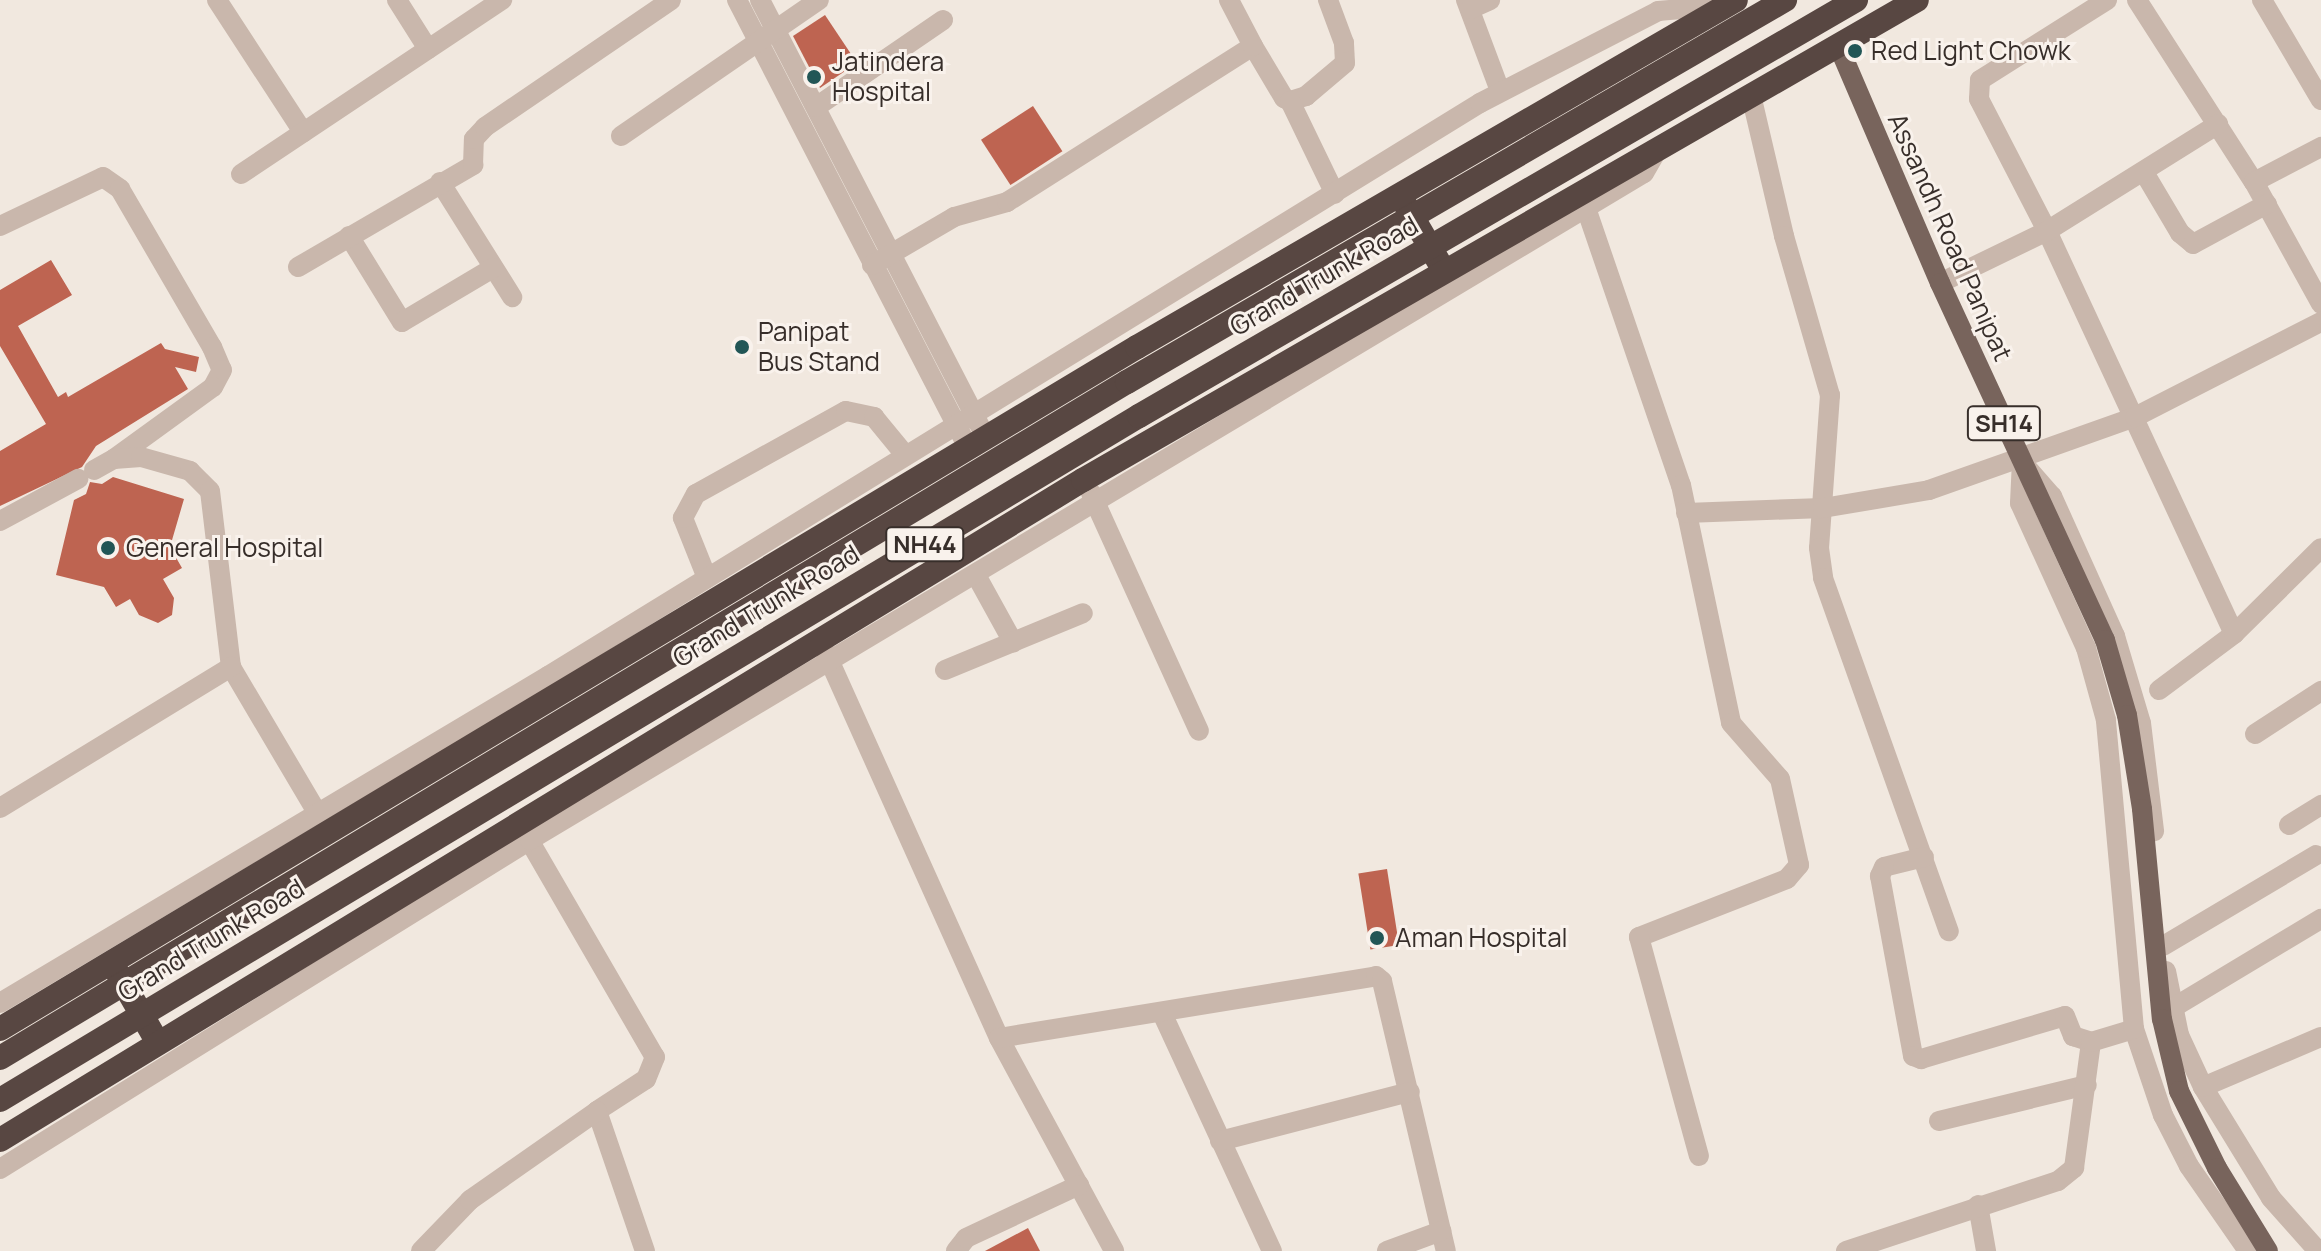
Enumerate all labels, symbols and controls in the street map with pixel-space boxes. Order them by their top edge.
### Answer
place label: Red Light Chowk [1871,35,2071,67]
marker: Red Light Chowk [1846,42,1864,60]
place label: Jatindera Hospital [832,46,944,108]
marker: Jatindera Hospital [803,66,825,88]
street label: Assandh Road Panipat [1881,108,2019,366]
street label: Grand Trunk Road [1224,210,1424,342]
place label: Panipat Bus Stand [758,316,880,378]
marker: Panipat Bus Stand [733,338,751,356]
road number: SH14 [1966,403,2042,443]
road number: NH44 [885,524,965,564]
place label: General Hospital [126,532,323,564]
marker: General Hospital [97,537,119,559]
street label: Grand Trunk Road [667,538,865,674]
street label: Grand Trunk Road [112,872,310,1008]
place label: Aman Hospital [1395,922,1568,954]
marker: Aman Hospital [1366,927,1388,949]

